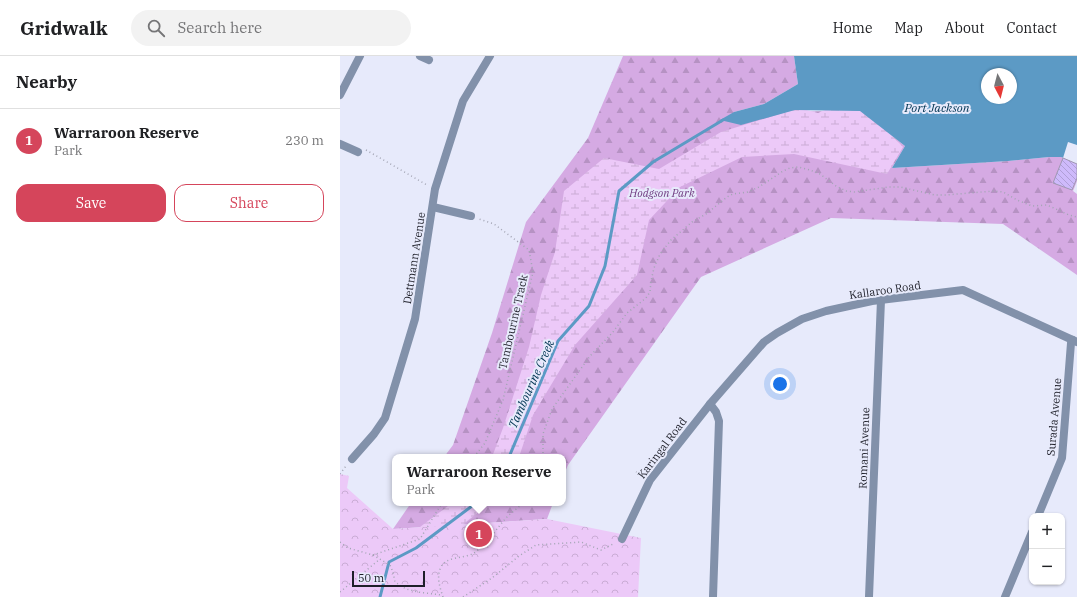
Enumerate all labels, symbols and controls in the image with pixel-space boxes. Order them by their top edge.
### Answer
search box [131,10,411,46]
text: Gridwalk [20,16,107,40]
icon: search [145,17,167,39]
text: Search here [177,18,262,37]
text: Home [833,19,872,37]
text: Map [894,19,923,37]
text: About [945,19,984,37]
text: Contact [1006,19,1057,37]
north arrow [981,68,1017,104]
text: Nearby [16,71,77,93]
water label: Port Jackson [903,100,970,115]
text: Warraroon Reserve [54,123,199,142]
text: 1 [25,132,33,149]
text: 230 m [285,132,324,149]
text: Park [54,142,82,159]
button: Save [16,184,166,222]
button: Share [174,184,324,222]
park label: Hodgson Park [628,186,695,200]
street label: Dettmann Avenue [400,211,428,305]
street label: Tambourine Track [495,273,531,371]
street label: Kallaroo Road [848,278,922,302]
water label: Tambourine Creek [505,337,557,431]
your location [770,374,790,394]
street label: Surada Avenue [1044,377,1064,457]
street label: Romani Avenue [856,407,872,489]
street label: Karingal Road [634,414,690,481]
popup [392,454,566,506]
text: Warraroon Reserve [407,462,551,481]
text: Park [407,481,435,498]
map controls [1029,513,1065,585]
button: + [1029,513,1065,549]
pin: 1 [466,519,492,549]
button: − [1029,549,1065,585]
scale bar [352,569,425,588]
text: 50 m [358,571,384,585]

